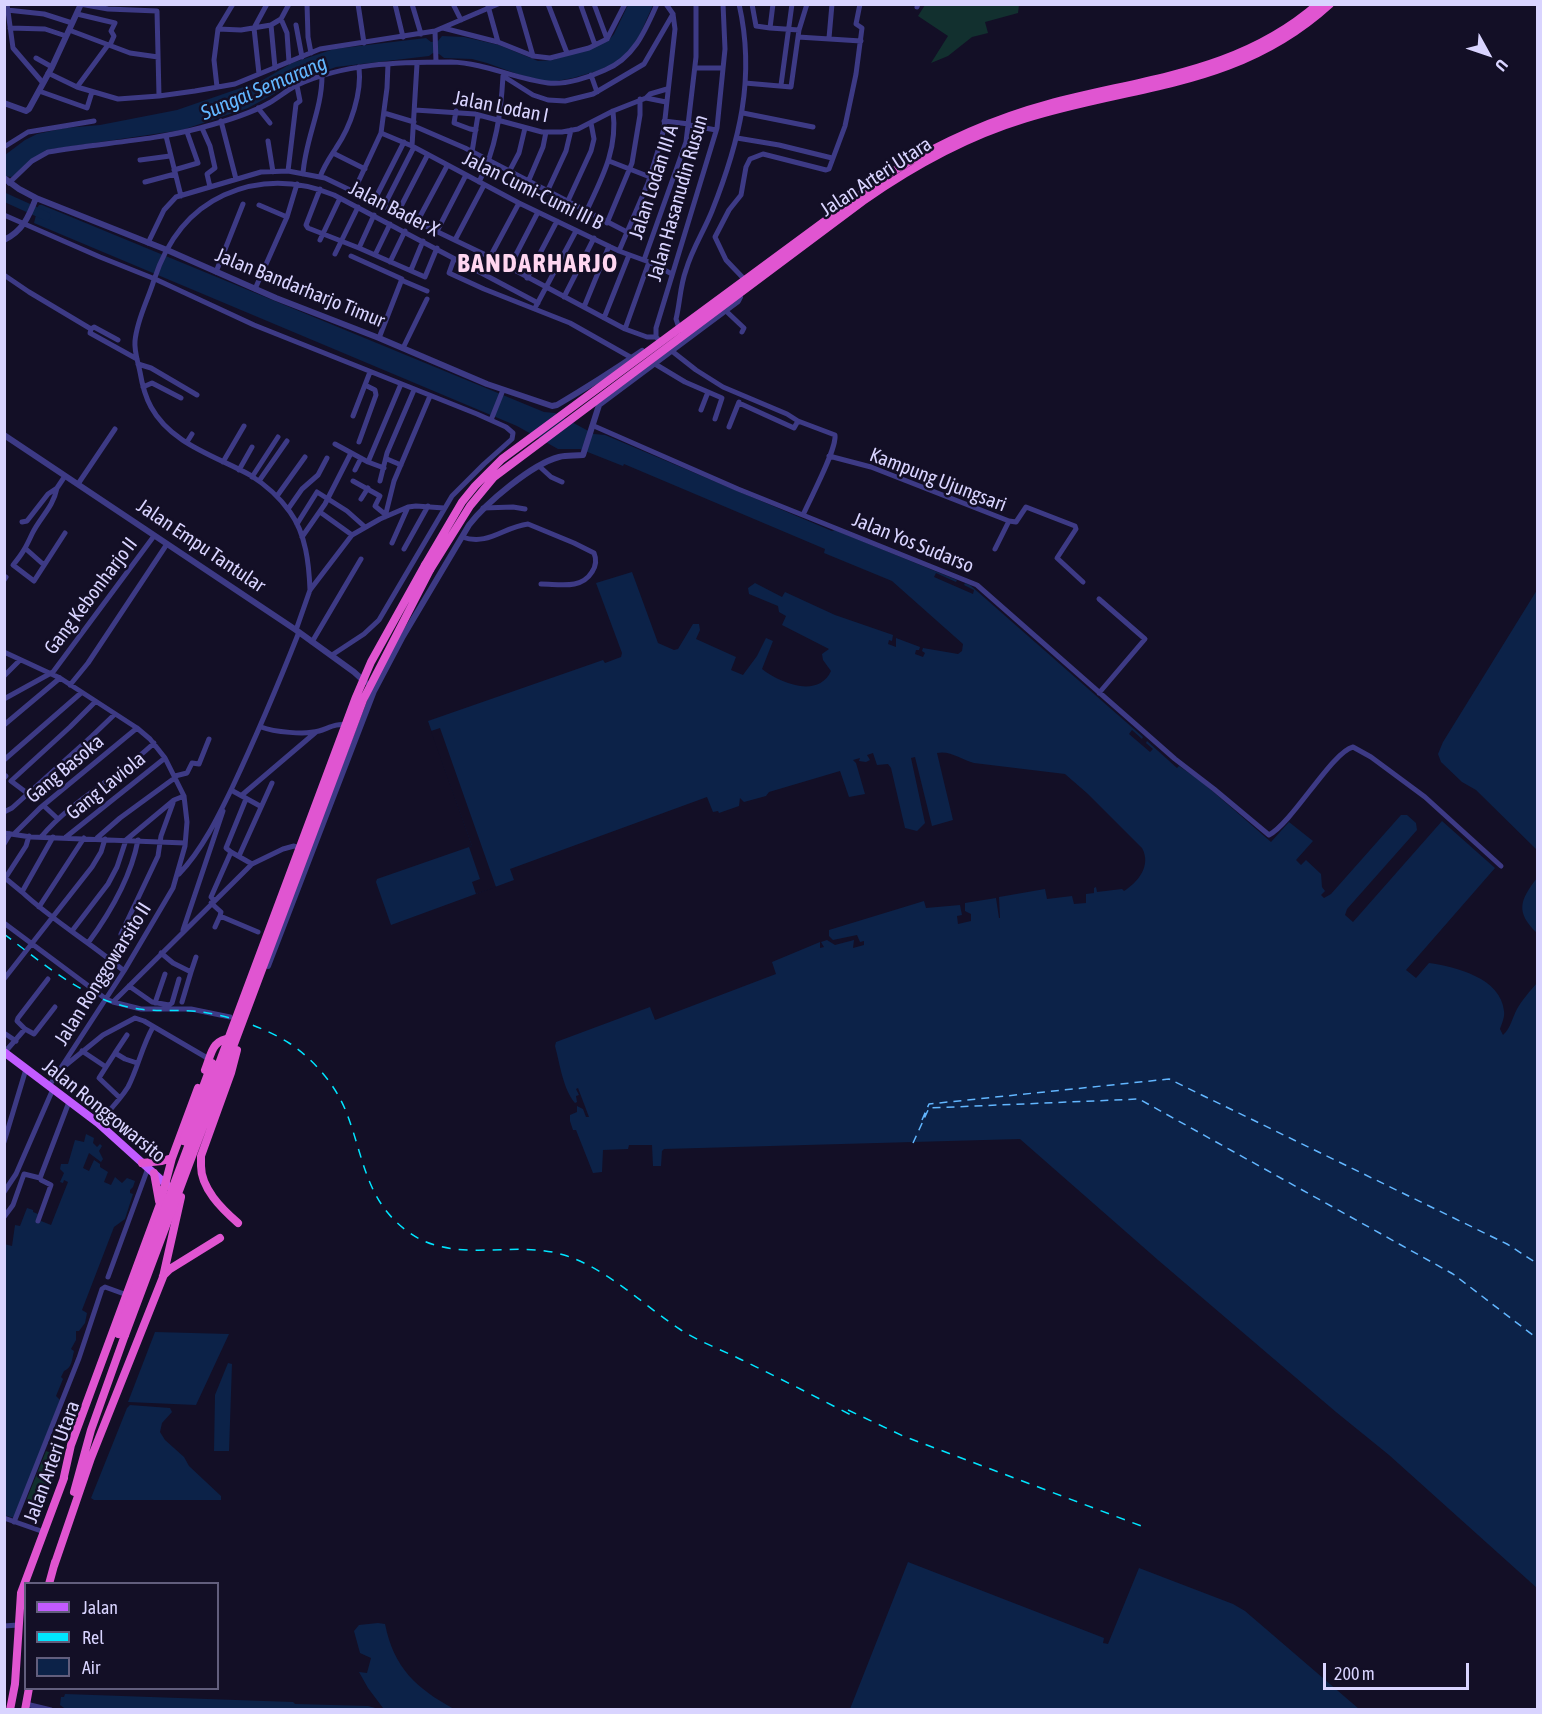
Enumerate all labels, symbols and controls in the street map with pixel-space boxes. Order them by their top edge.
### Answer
north arrow [1458,24,1518,84]
water label: Sungai Semarang [197,50,331,126]
text: U [1492,56,1512,75]
street label: Jalan Lodan I [451,86,551,128]
street label: Jalan Hasanudin Rusun [643,112,713,284]
street label: Jalan Lodan III A [624,122,684,242]
street label: Jalan Arteri Utara [816,132,936,222]
street label: Jalan Cumi-Cumi III B [459,147,607,235]
street label: Jalan Bader X [345,176,443,242]
street label: Jalan Bandarharjo Timur [212,243,388,333]
district label: BANDARHARJO [457,248,619,280]
street label: Kampung Ujungsari [866,443,1010,517]
street label: Jalan Empu Tantular [132,494,270,598]
street label: Jalan Yos Sudarso [849,508,977,578]
street label: Gang Kebonharjo II [39,533,143,659]
street label: Gang Basoka [21,730,109,808]
street label: Gang Laviola [62,747,150,825]
street label: Jalan Ronggowarsito II [49,898,157,1050]
street label: Jalan Ronggowarsito [38,1054,170,1168]
street label: Jalan Arteri Utara [19,1398,85,1526]
legend [24,1582,219,1690]
text: Jalan [82,1597,118,1618]
text: Rel [82,1627,104,1648]
scale bar [1326,1651,1472,1689]
text: Air [82,1657,100,1678]
text: 200 m [1334,1663,1375,1684]

